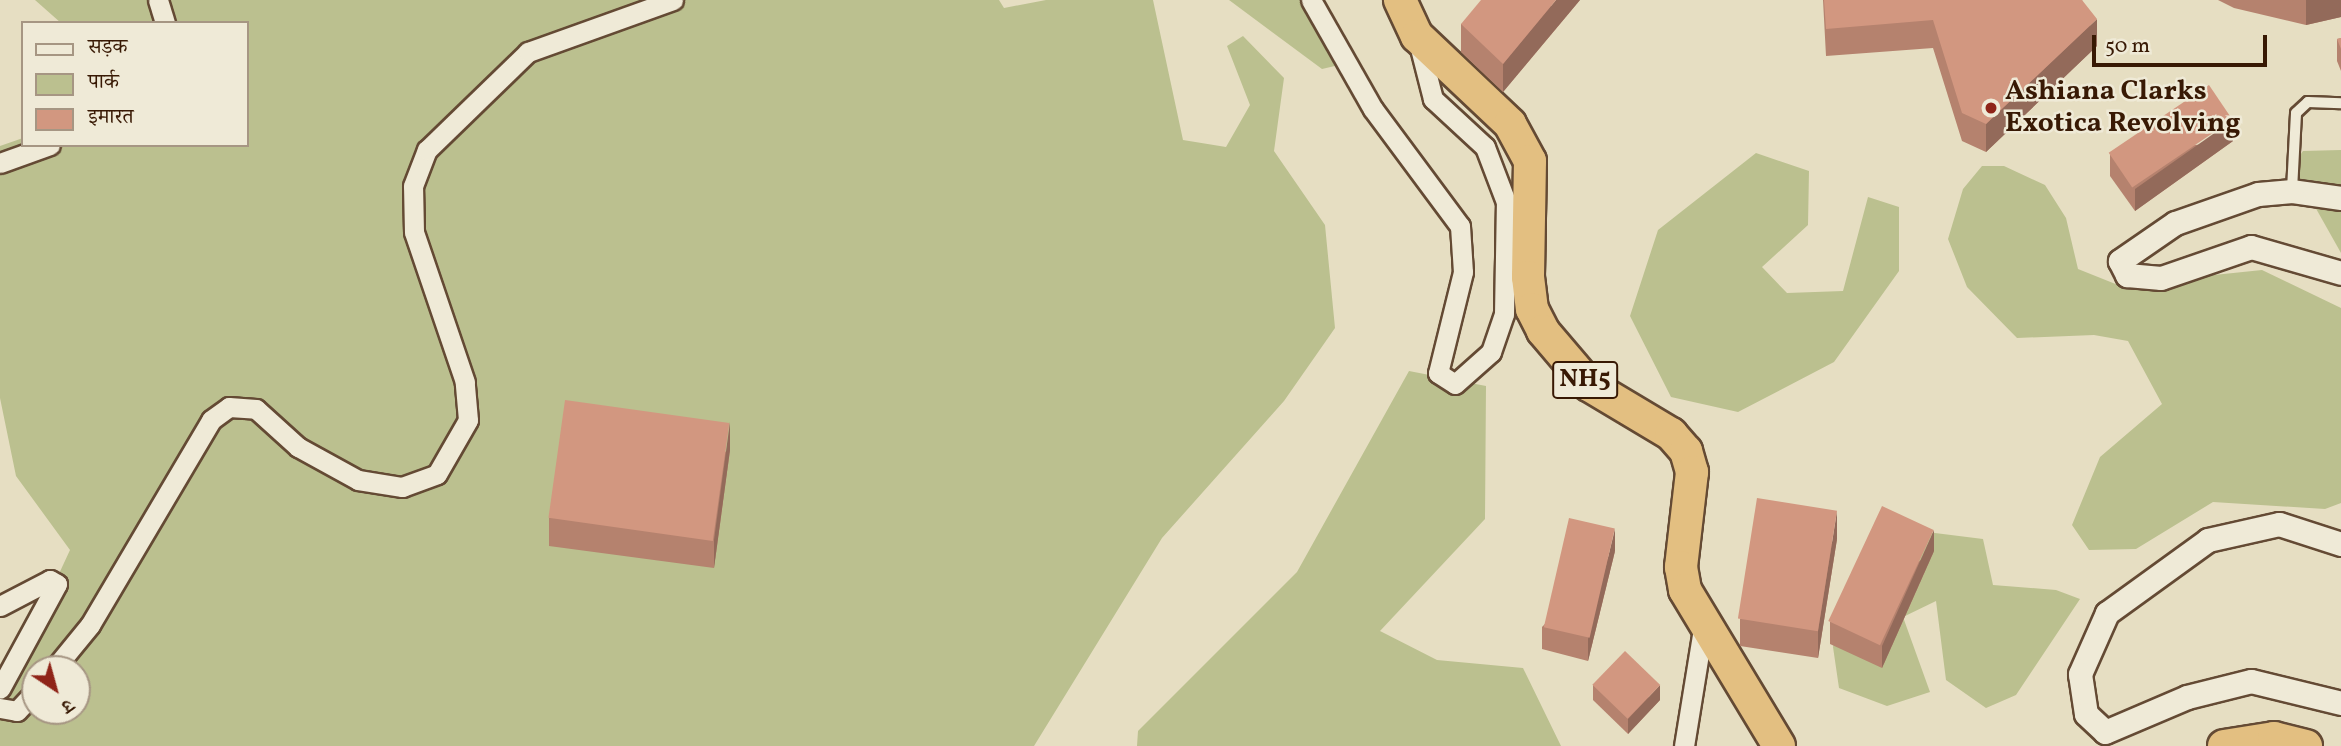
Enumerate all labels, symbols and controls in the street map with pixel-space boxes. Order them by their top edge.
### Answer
legend [21,21,248,147]
scale bar [2096,21,2271,65]
text: 50 m [2105,32,2150,61]
text: सड़क [88,33,127,62]
text: पार्क [88,68,119,97]
place label: Ashiana Clarks Exotica Revolving [2005,75,2241,141]
marker: Ashiana Clarks Exotica Revolving [1983,100,1999,116]
text: इमारत [88,103,134,132]
road number: NH5 [1552,358,1618,402]
north arrow [21,655,91,725]
text: उ [56,692,79,719]

